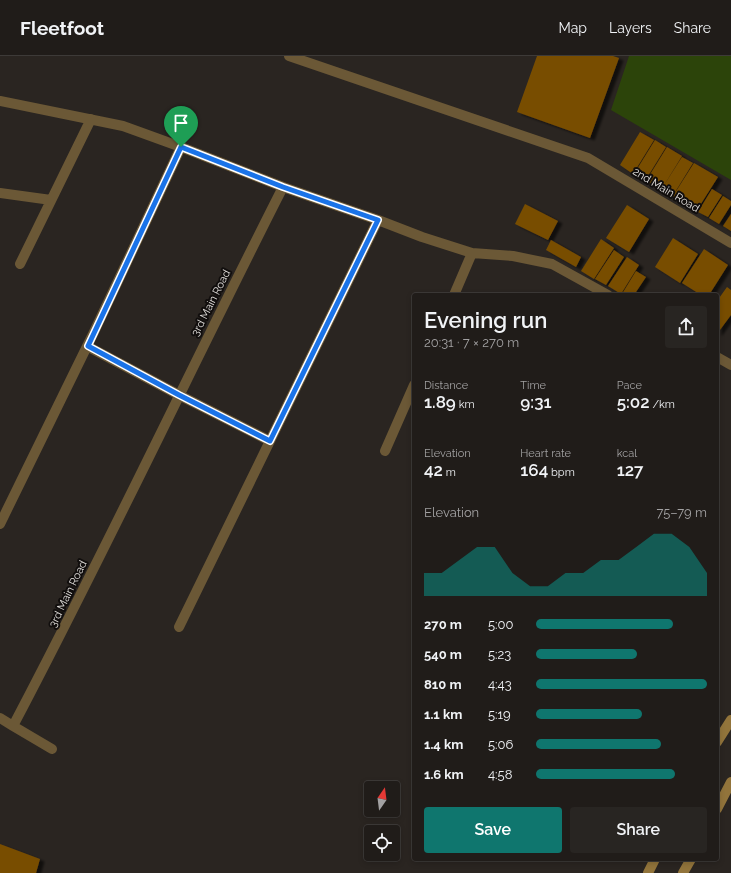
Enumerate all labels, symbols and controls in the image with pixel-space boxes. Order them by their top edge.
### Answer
text: Fleetfoot [20,17,104,39]
text: Map [559,20,587,36]
text: Layers [609,20,652,36]
text: Share [674,20,711,36]
pin [164,106,198,147]
icon: arrive [170,112,192,134]
street label: 2nd Main Road [630,165,702,215]
street label: 3rd Main Road [189,267,233,338]
button: share [665,306,707,348]
text: Evening run [424,307,547,333]
text: 20:31 · 7 × 270 m [424,335,519,350]
text: Distance [424,379,468,392]
text: Time [520,379,546,392]
text: Pace [617,379,642,392]
text: 1.89 [424,392,456,412]
text: 9:31 [520,392,551,412]
text: 5:02 [617,392,650,412]
text: km [456,398,475,411]
text: /km [650,398,675,411]
text: Elevation [424,447,471,460]
text: Heart rate [520,447,571,460]
text: kcal [617,447,637,460]
text: 42 [424,460,443,480]
text: 164 [520,460,548,480]
text: 127 [617,460,643,480]
text: m [443,466,456,479]
text: bpm [548,466,575,479]
text: Elevation [424,505,479,520]
text: 75–79 m [656,505,707,520]
street label: 3rd Main Road [46,558,90,630]
text: 270 m [424,617,462,632]
text: 5:00 [488,617,513,632]
text: 540 m [424,647,462,662]
text: 5:23 [488,647,511,662]
text: 810 m [424,677,461,692]
text: 4:43 [488,677,512,692]
text: 1.1 km [424,707,462,722]
text: 5:19 [488,707,511,722]
text: 1.4 km [424,737,463,752]
text: 5:06 [488,737,513,752]
text: 1.6 km [424,767,464,782]
text: 4:58 [488,767,512,782]
north arrow [364,781,400,817]
map controls [364,781,400,861]
button: Save [424,807,562,853]
button: Share [570,807,707,853]
button: locate [364,825,400,861]

